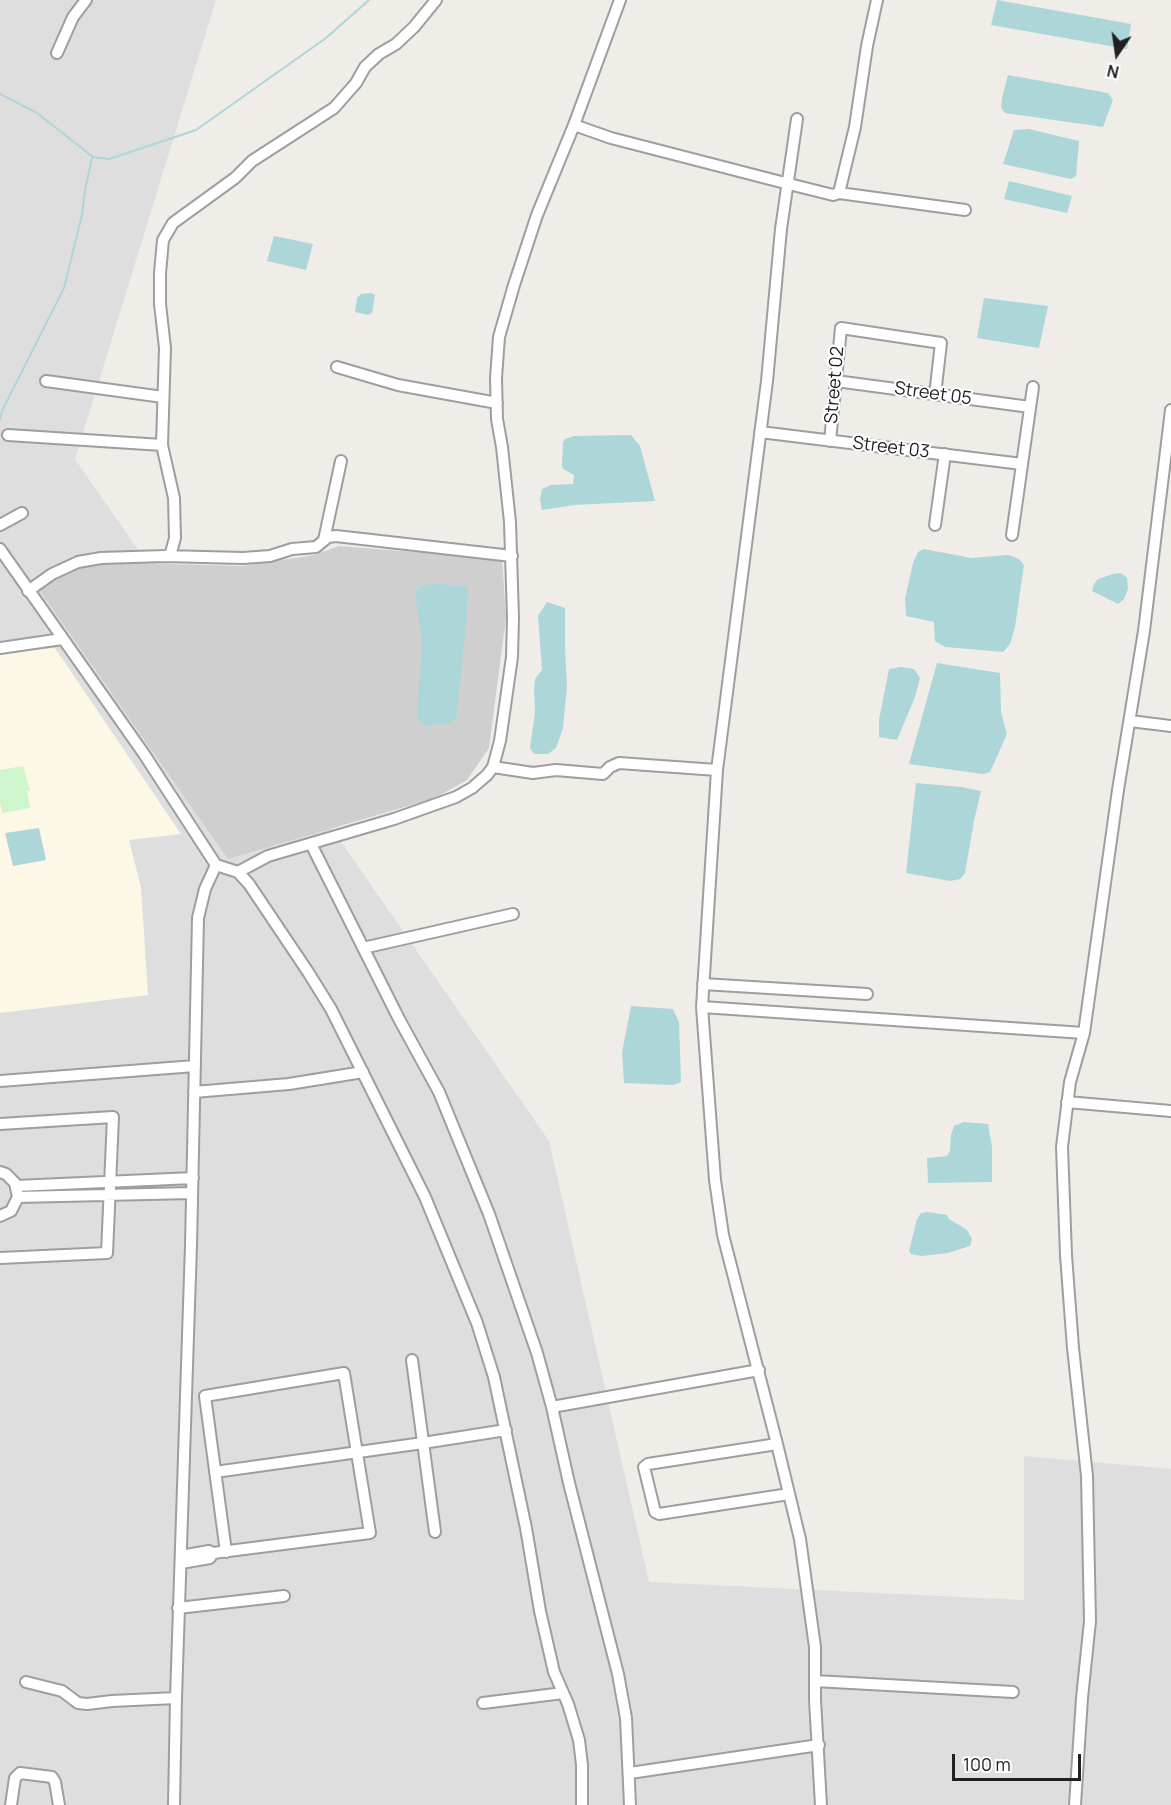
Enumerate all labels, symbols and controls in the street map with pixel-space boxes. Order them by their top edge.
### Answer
north arrow [1087,24,1147,84]
text: N [1105,60,1121,84]
street label: Street 02 [821,345,849,425]
street label: Street 05 [893,378,973,410]
street label: Street 03 [851,433,931,463]
scale bar [955,1742,1084,1780]
text: 100 m [963,1752,1011,1776]

